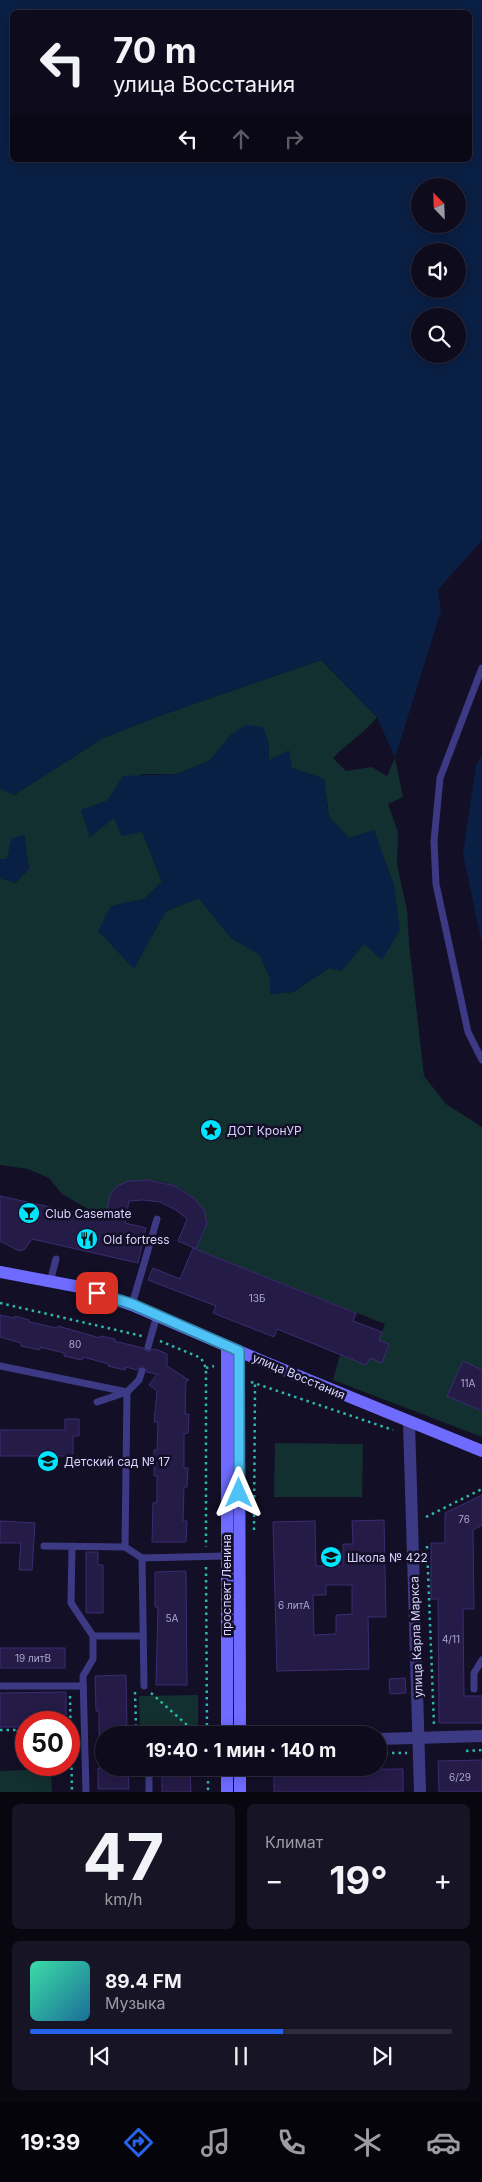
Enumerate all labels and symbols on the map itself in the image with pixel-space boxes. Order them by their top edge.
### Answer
north arrow [411,178,466,232]
place icon: ДОТ КронУР [199,1118,223,1142]
place label: ДОТ КронУР [227,1123,302,1138]
bar icon: Club Casemate [17,1201,41,1225]
place label: Club Casemate [45,1206,131,1221]
restaurant icon: Old fortress [75,1227,99,1251]
place label: Old fortress [103,1232,170,1247]
pin [76,1272,118,1314]
house number: 13Б [249,1292,265,1304]
house number: 80 [69,1338,81,1350]
street label: улица Восстания [250,1350,348,1402]
house number: 11А [460,1377,476,1389]
school or university icon: Детский сад № 17 [36,1449,60,1473]
place label: Детский сад № 17 [64,1454,170,1469]
position arrow [212,1466,264,1518]
house number: 76 [458,1513,470,1525]
street label: проспект Ленина [219,1534,234,1636]
school or university icon: Школа № 422 [319,1545,343,1569]
place label: Школа № 422 [347,1550,428,1565]
street label: улица Карла Маркса [406,1576,426,1698]
house number: 6 литА [278,1599,310,1611]
house number: 5А [166,1612,179,1624]
house number: 4/11 [442,1633,460,1645]
house number: 19 литВ [15,1652,51,1664]
speed limit sign: 50 [15,1711,80,1776]
house number: 6/29 [449,1771,471,1783]

